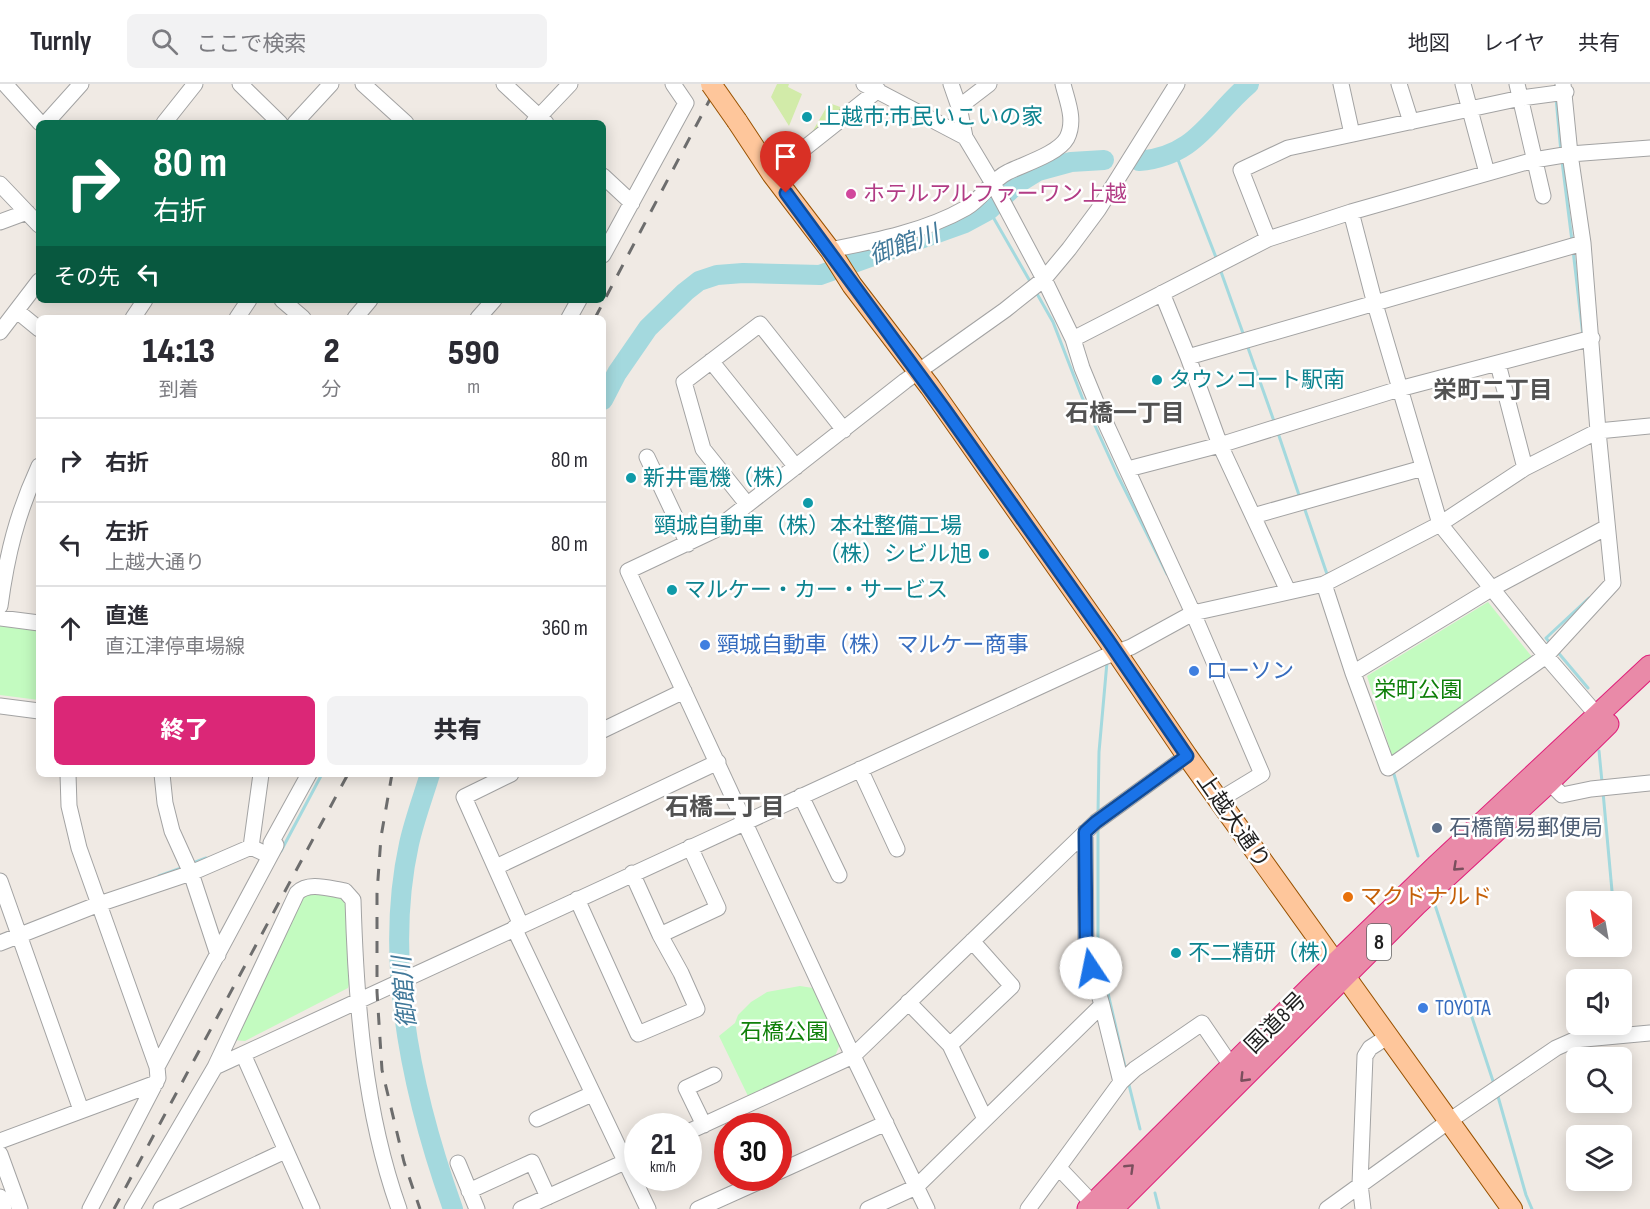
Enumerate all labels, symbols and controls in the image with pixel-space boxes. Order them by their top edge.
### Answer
search box [127,14,547,68]
text: Turnly [30,25,91,58]
icon: search [148,25,181,58]
text: ここで検索 [196,31,306,58]
text: 地図 [1408,31,1450,56]
text: レイヤ [1483,31,1545,56]
text: 共有 [1578,31,1620,56]
place label: 上越市;市民いこいの家 [819,104,1043,131]
marker: 上越市;市民いこいの家 [800,110,814,124]
pin [760,131,811,193]
text: 80 m [153,138,227,189]
icon: arrive [769,140,802,173]
icon: right [54,144,132,222]
place label: ホテルアルファーワン上越 [863,181,1127,208]
marker: ホテルアルファーワン上越 [844,187,858,201]
text: 右折 [153,196,207,228]
water label: 御館川 [865,218,946,271]
icon: left [132,258,165,291]
text: その先 [54,264,120,291]
text: 14:13 [142,330,215,373]
text: 2 [323,330,340,373]
text: 590 [448,332,500,375]
place label: タウンコート駅南 [1169,367,1345,394]
marker: タウンコート駅南 [1150,373,1164,387]
text: m [467,375,480,399]
district label: 栄町二丁目 [1433,376,1553,405]
text: 到着 [159,378,199,402]
text: 分 [322,378,342,402]
district label: 石橋一丁目 [1065,399,1185,428]
icon: right [54,444,87,477]
text: 80 m [551,447,588,474]
text: 右折 [105,450,149,477]
place label: 新井電機（株） [643,465,797,492]
marker: 新井電機（株） [624,471,638,485]
marker: 頸城自動車（株）本社整備工場 [801,496,815,510]
place label: 頸城自動車（株）本社整備工場 [654,513,962,540]
text: 左折 [105,519,149,546]
icon: left [54,528,87,561]
text: 80 m [551,531,588,558]
place label: （株）シビル旭 [818,541,972,568]
marker: （株）シビル旭 [977,547,991,561]
text: 上越大通り [105,551,205,575]
place label: マルケー・カー・サービス [684,577,948,604]
marker: マルケー・カー・サービス [665,583,679,597]
text: 直進 [105,603,149,630]
icon: ahead [54,612,87,645]
text: 360 m [542,615,588,642]
place label: 頸城自動車（株） マルケー商事 [717,632,1029,659]
text: 直江津停車場線 [105,635,245,659]
marker: 頸城自動車（株） マルケー商事 [698,638,712,652]
place label: ローソン [1206,658,1294,685]
marker: ローソン [1187,664,1201,678]
park label: 栄町公園 [1374,677,1462,704]
button: 終了 [54,696,315,765]
button: 共有 [327,696,588,765]
street label: 上越大通り [1190,768,1276,874]
district label: 石橋二丁目 [665,793,785,822]
place label: 石橋簡易郵便局 [1449,815,1603,842]
marker: 石橋簡易郵便局 [1430,821,1444,835]
one-way arrow [1454,860,1464,871]
place label: マクドナルド [1360,884,1492,911]
marker: マクドナルド [1341,890,1355,904]
north arrow [1566,891,1632,957]
map controls [1566,891,1632,1191]
road number: 8 [1367,924,1391,960]
position arrow [1059,936,1123,1000]
place label: 不二精研（株） [1188,940,1342,967]
marker: 不二精研（株） [1169,946,1183,960]
water label: 御館川 [387,952,423,1029]
button: sound [1566,969,1632,1035]
street label: 国道8号 [1240,987,1312,1059]
place label: TOYOTA [1435,995,1491,1022]
marker: TOYOTA [1416,1001,1430,1015]
park label: 石橋公園 [740,1019,828,1046]
button: search [1566,1047,1632,1113]
one-way arrow [1240,1071,1251,1082]
speed limit sign: 30 [714,1113,792,1191]
button: layers [1566,1125,1632,1191]
text: 21 [651,1127,675,1163]
text: km/h [650,1158,676,1177]
one-way arrow [1122,1165,1133,1176]

